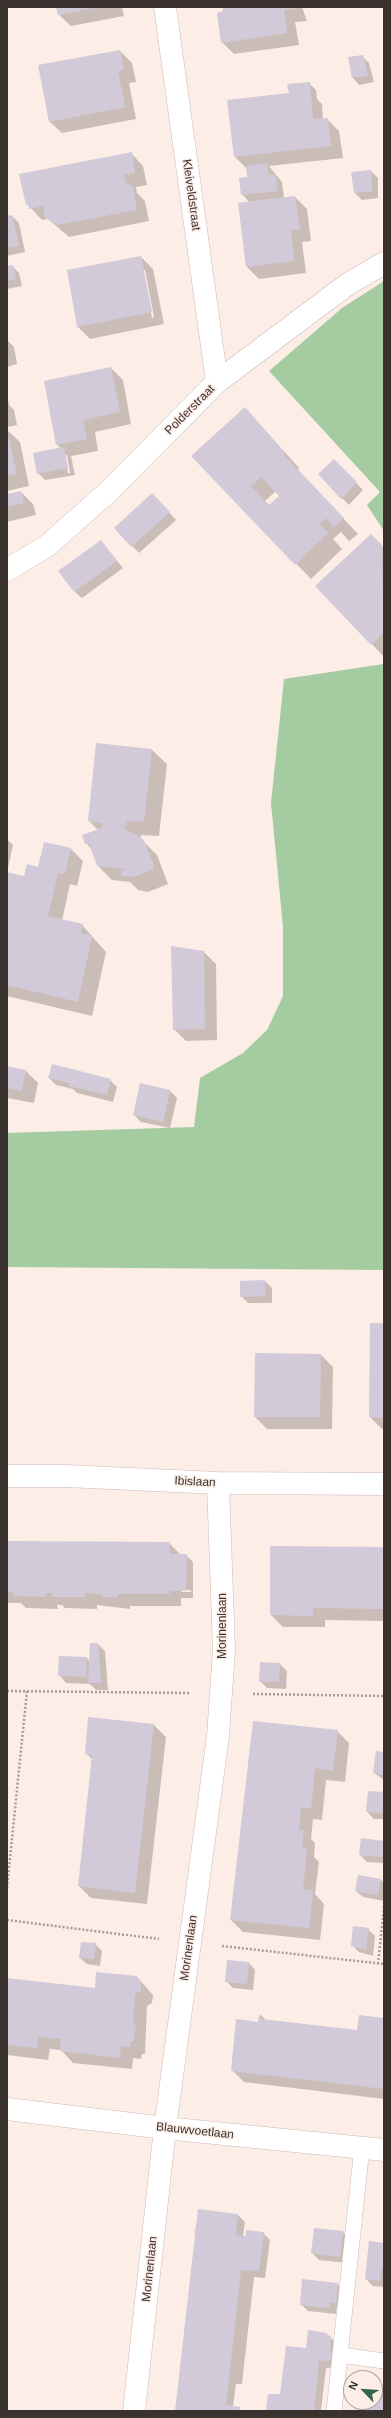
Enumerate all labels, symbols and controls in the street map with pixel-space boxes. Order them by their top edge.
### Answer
street label: Kleiveldstraat [179,158,203,232]
street label: Polderstraat [162,382,218,438]
street label: Ibislaan [174,1474,216,1490]
street label: Morinenlaan [216,1593,230,1659]
street label: Morinenlaan [177,1914,201,1982]
street label: Blauwvoetlaan [155,2120,235,2142]
street label: Morinenlaan [139,2235,161,2303]
north arrow [343,2370,383,2410]
text: N [346,2379,360,2391]

